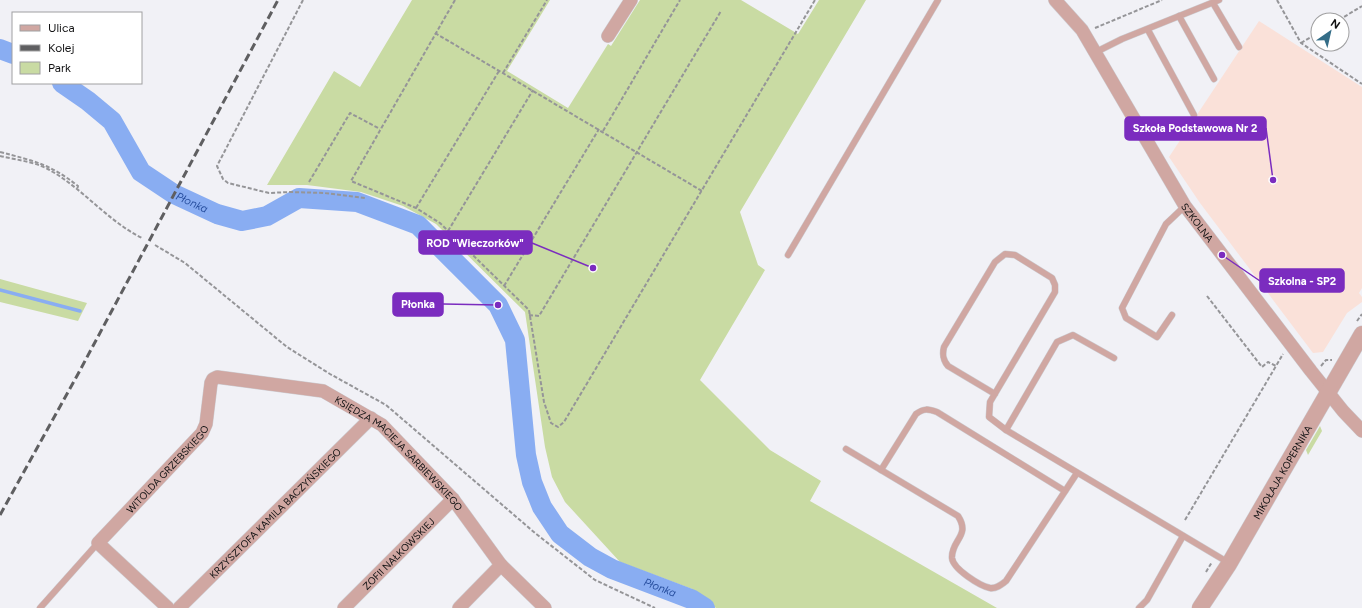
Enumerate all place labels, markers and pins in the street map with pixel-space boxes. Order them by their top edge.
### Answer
callout: Szkoła Podstawowa Nr 2 [1125,117,1266,140]
callout: ROD "Wieczorków" [419,231,532,254]
callout: Szkolna - SP2 [1260,269,1344,292]
callout: Płonka [393,293,443,316]

